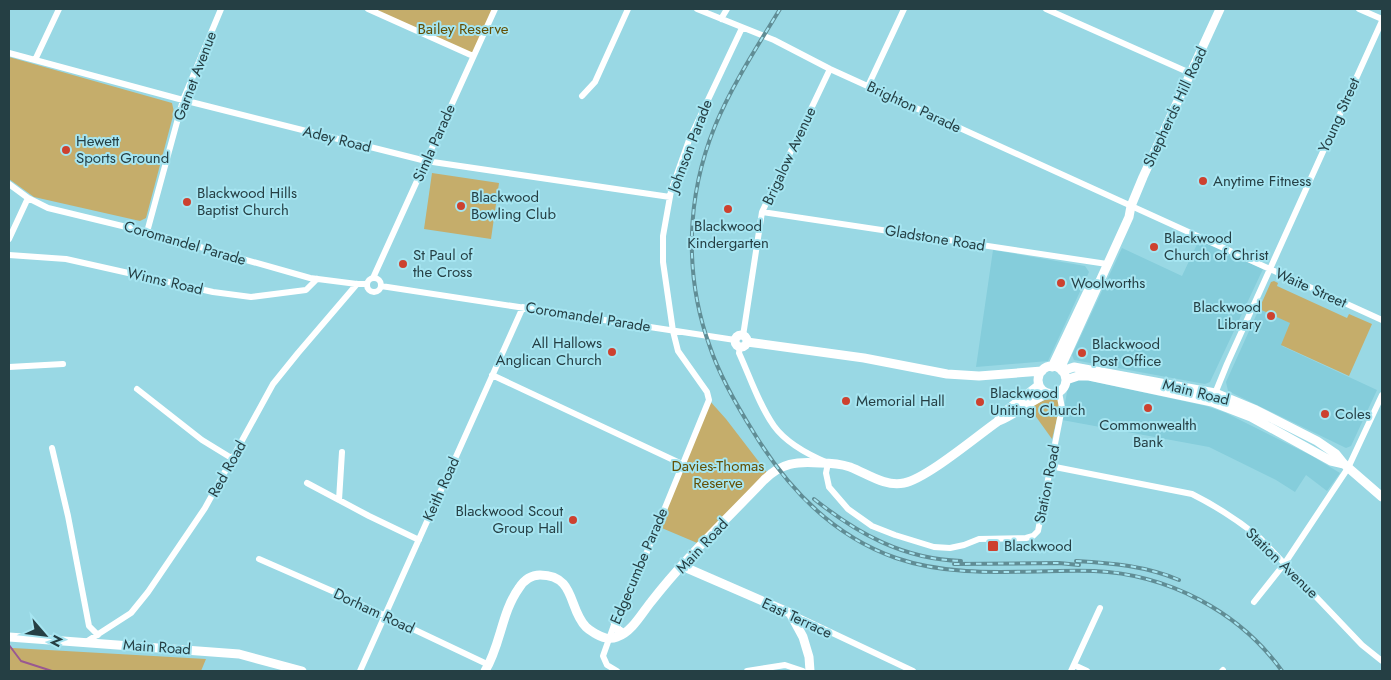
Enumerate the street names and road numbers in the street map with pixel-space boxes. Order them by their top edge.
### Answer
street label: Garnet Avenue [168,28,222,124]
street label: Shepherds Hill Road [1137,43,1213,171]
street label: Young Street [1313,74,1365,156]
street label: Brighton Parade [863,76,965,139]
street label: Johnson Parade [661,96,718,197]
street label: Simla Parade [407,101,461,185]
street label: Brigalow Avenue [757,103,821,209]
street label: Adey Road [301,120,373,158]
street label: Coromandel Parade [121,215,249,271]
street label: Gladstone Road [883,219,987,257]
street label: Winns Road [125,262,205,300]
street label: Waite Street [1272,262,1351,314]
street label: Coromandel Parade [524,296,652,338]
street label: Main Road [1160,373,1232,411]
street label: Red Road [202,437,252,501]
street label: Station Road [1029,443,1065,525]
street label: Keith Road [417,453,465,525]
street label: Edgecumbe Parade [605,504,673,627]
street label: Main Road [671,514,733,578]
street label: Station Avenue [1241,522,1324,604]
street label: Dorham Road [330,583,418,639]
street label: East Terrace [758,592,836,644]
street label: Main Road [122,634,192,660]

